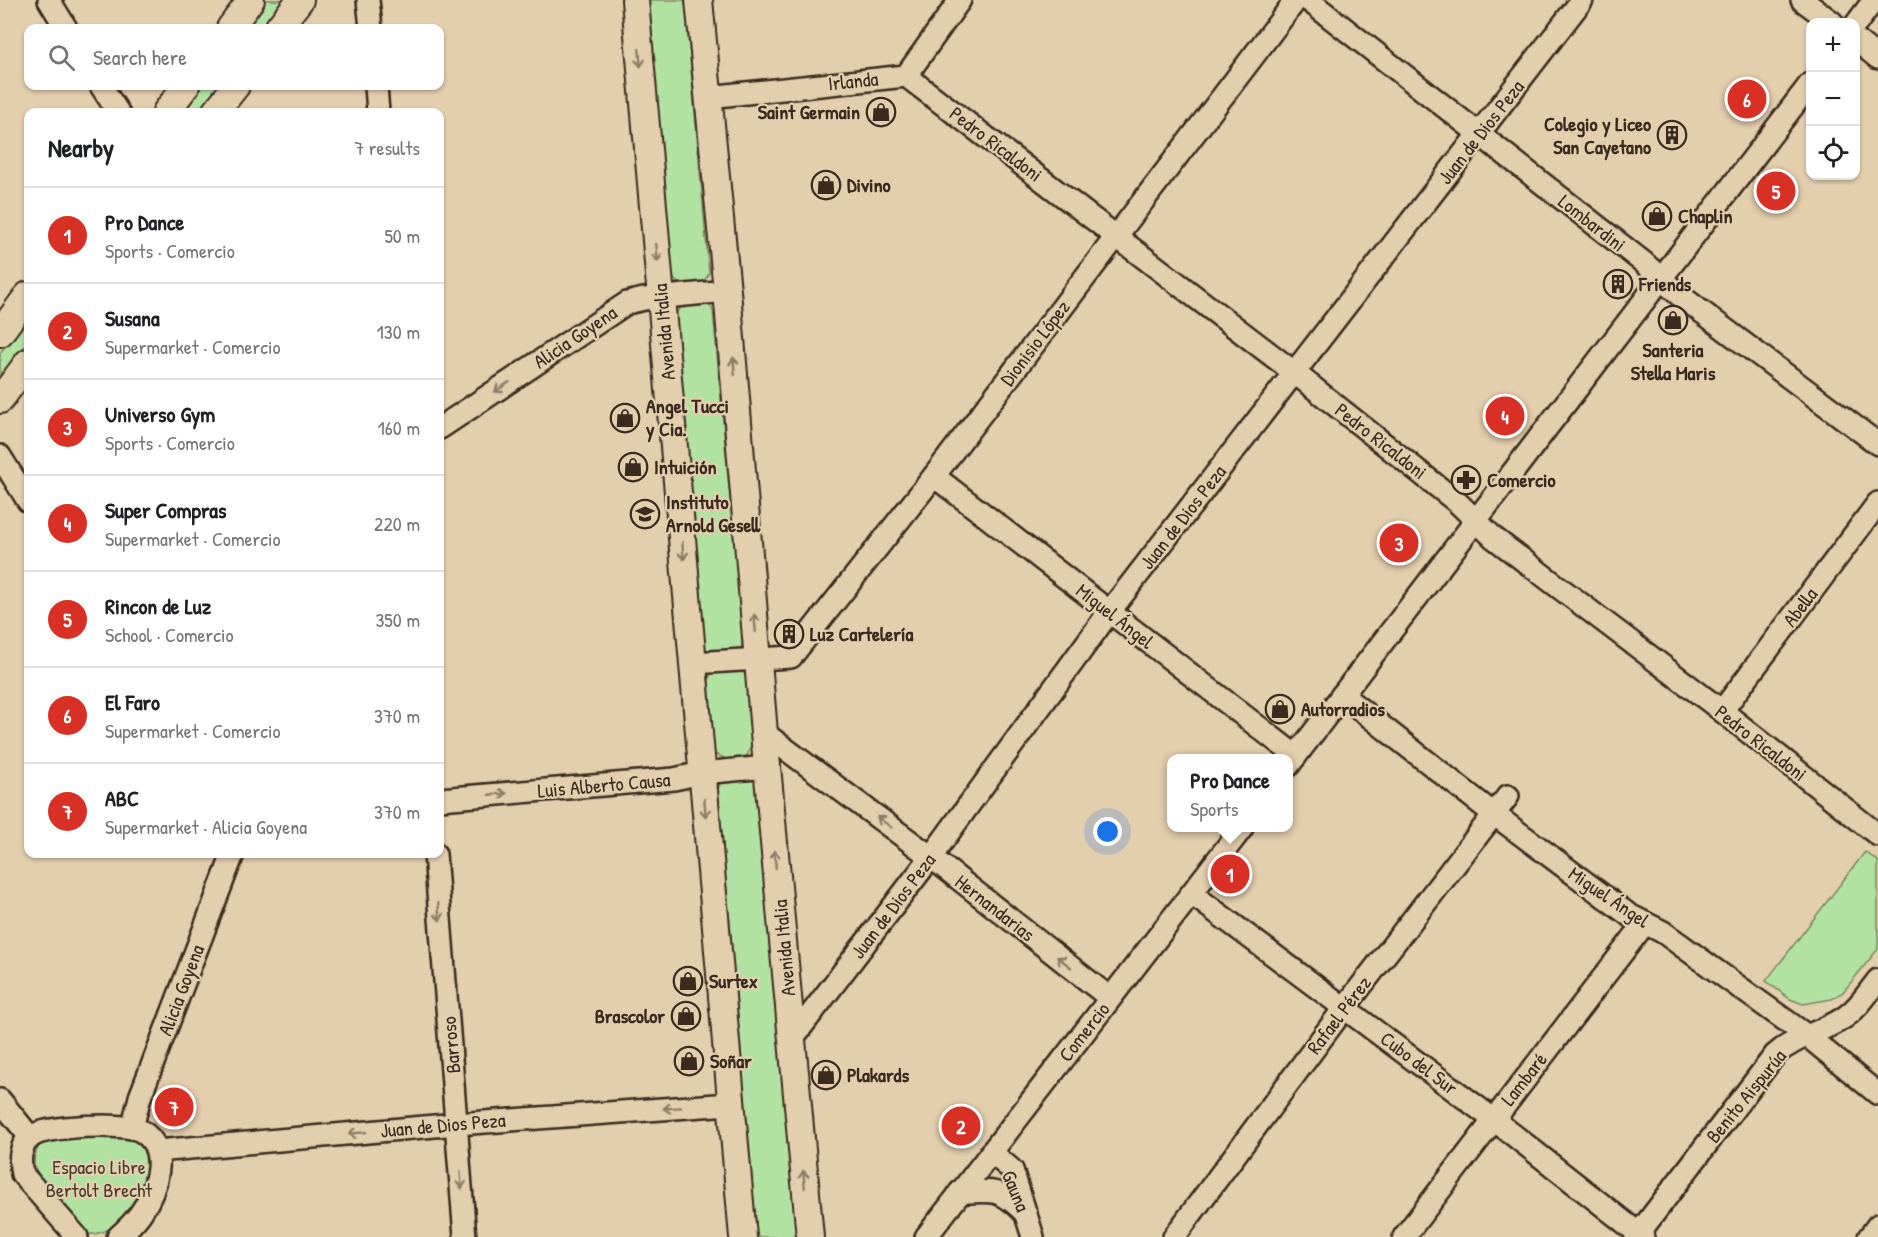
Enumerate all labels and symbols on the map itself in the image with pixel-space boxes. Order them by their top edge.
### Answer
one-way arrow [635,48,646,68]
street label: Irlanda [827,64,879,97]
street label: Juan de Dios Peza [1431,74,1530,189]
pin: 6 [1728,76,1766,122]
shop icon: Saint Germain [865,96,897,128]
place label: Saint Germain [758,98,860,125]
street label: Pedro Ricaldoni [944,100,1048,187]
place label: Colegio y Liceo San Cayetano [1544,110,1651,161]
building icon: Colegio y Liceo San Cayetano [1656,119,1688,151]
pin: 5 [1756,168,1796,213]
shop icon: Divino [810,169,842,201]
place label: Divino [847,171,891,198]
street label: Lombardini [1553,188,1632,257]
shop icon: Chaplin [1641,200,1673,232]
place label: Chaplin [1678,202,1733,230]
one-way arrow [652,242,663,262]
building icon: Friends [1602,268,1634,300]
place label: Friends [1638,270,1691,297]
street label: Avenida Italia [646,283,681,381]
street label: Dionisio López [993,294,1076,391]
street label: Alicia Goyena [528,299,622,374]
shop icon: Santeria Stella Maris [1657,304,1689,336]
place label: Santeria Stella Maris [1631,336,1716,386]
one-way arrow [728,356,739,376]
one-way arrow [495,381,511,393]
place label: Angel Tucci y Cia. [645,392,729,443]
pin: 4 [1486,394,1524,438]
street label: Pedro Ricaldoni [1330,396,1433,485]
shop icon: Angel Tucci y Cia. [609,402,641,434]
shop icon: Intuición [617,451,649,483]
place label: Intuición [654,453,716,480]
street label: Juan de Dios Peza [1133,459,1232,574]
pharmacy icon: Comercio [1450,464,1482,496]
place label: Comercio [1487,466,1556,493]
place label: Instituto Arnold Gesell [666,488,761,538]
school or university icon: Instituto Arnold Gesell [629,498,661,530]
pin: 3 [1380,520,1418,566]
one-way arrow [678,541,689,561]
street label: Miguel Ángel [1071,577,1160,655]
street label: Abella [1776,582,1823,632]
one-way arrow [749,613,760,633]
building icon: Luz Cartelería [773,618,805,650]
place label: Luz Cartelería [810,620,913,647]
shop icon: Autorradios [1264,693,1296,725]
place label: Autorradios [1301,695,1385,722]
street label: Pedro Ricaldoni [1710,698,1813,787]
street label: Luis Alberto Causa [536,765,672,804]
one-way arrow [487,788,507,799]
one-way arrow [700,798,711,818]
one-way arrow [876,816,892,829]
your location [1093,817,1122,846]
street label: Juan de Dios Peza [844,847,941,964]
one-way arrow [770,850,781,870]
pin: 1 [1210,852,1250,896]
street label: Miguel Ángel [1564,860,1656,934]
street label: Hernandarias [950,868,1041,947]
street label: Avenida Italia [766,899,801,997]
one-way arrow [434,901,445,921]
street label: Alicia Goyena [151,940,210,1039]
one-way arrow [1056,955,1072,968]
shop icon: Surtex [672,965,704,997]
place label: Surtex [709,967,758,994]
street label: Rafael Pérez [1300,970,1377,1059]
street label: Comercio [1052,996,1115,1067]
shop icon: Brascolor [670,1000,702,1032]
place label: Brascolor [595,1002,665,1029]
street label: Barroso [435,1015,466,1075]
street label: Cubo del Sur [1375,1025,1464,1101]
street label: Benito Aispurúa [1699,1043,1792,1148]
shop icon: Soñar [673,1045,705,1077]
street label: Lambaré [1494,1046,1553,1111]
place label: Soñar [710,1047,752,1074]
shop icon: Plakards [810,1059,842,1091]
place label: Plakards [847,1061,909,1088]
pin: 7 [154,1084,194,1130]
one-way arrow [662,1103,682,1114]
pin: 2 [942,1104,980,1148]
street label: Juan de Dios Peza [379,1106,507,1143]
one-way arrow [348,1128,368,1139]
park label: Espacio Libre Bertolt Brecht [46,1153,153,1203]
street label: Gauna [996,1166,1037,1216]
one-way arrow [798,1169,809,1189]
one-way arrow [456,1170,467,1190]

